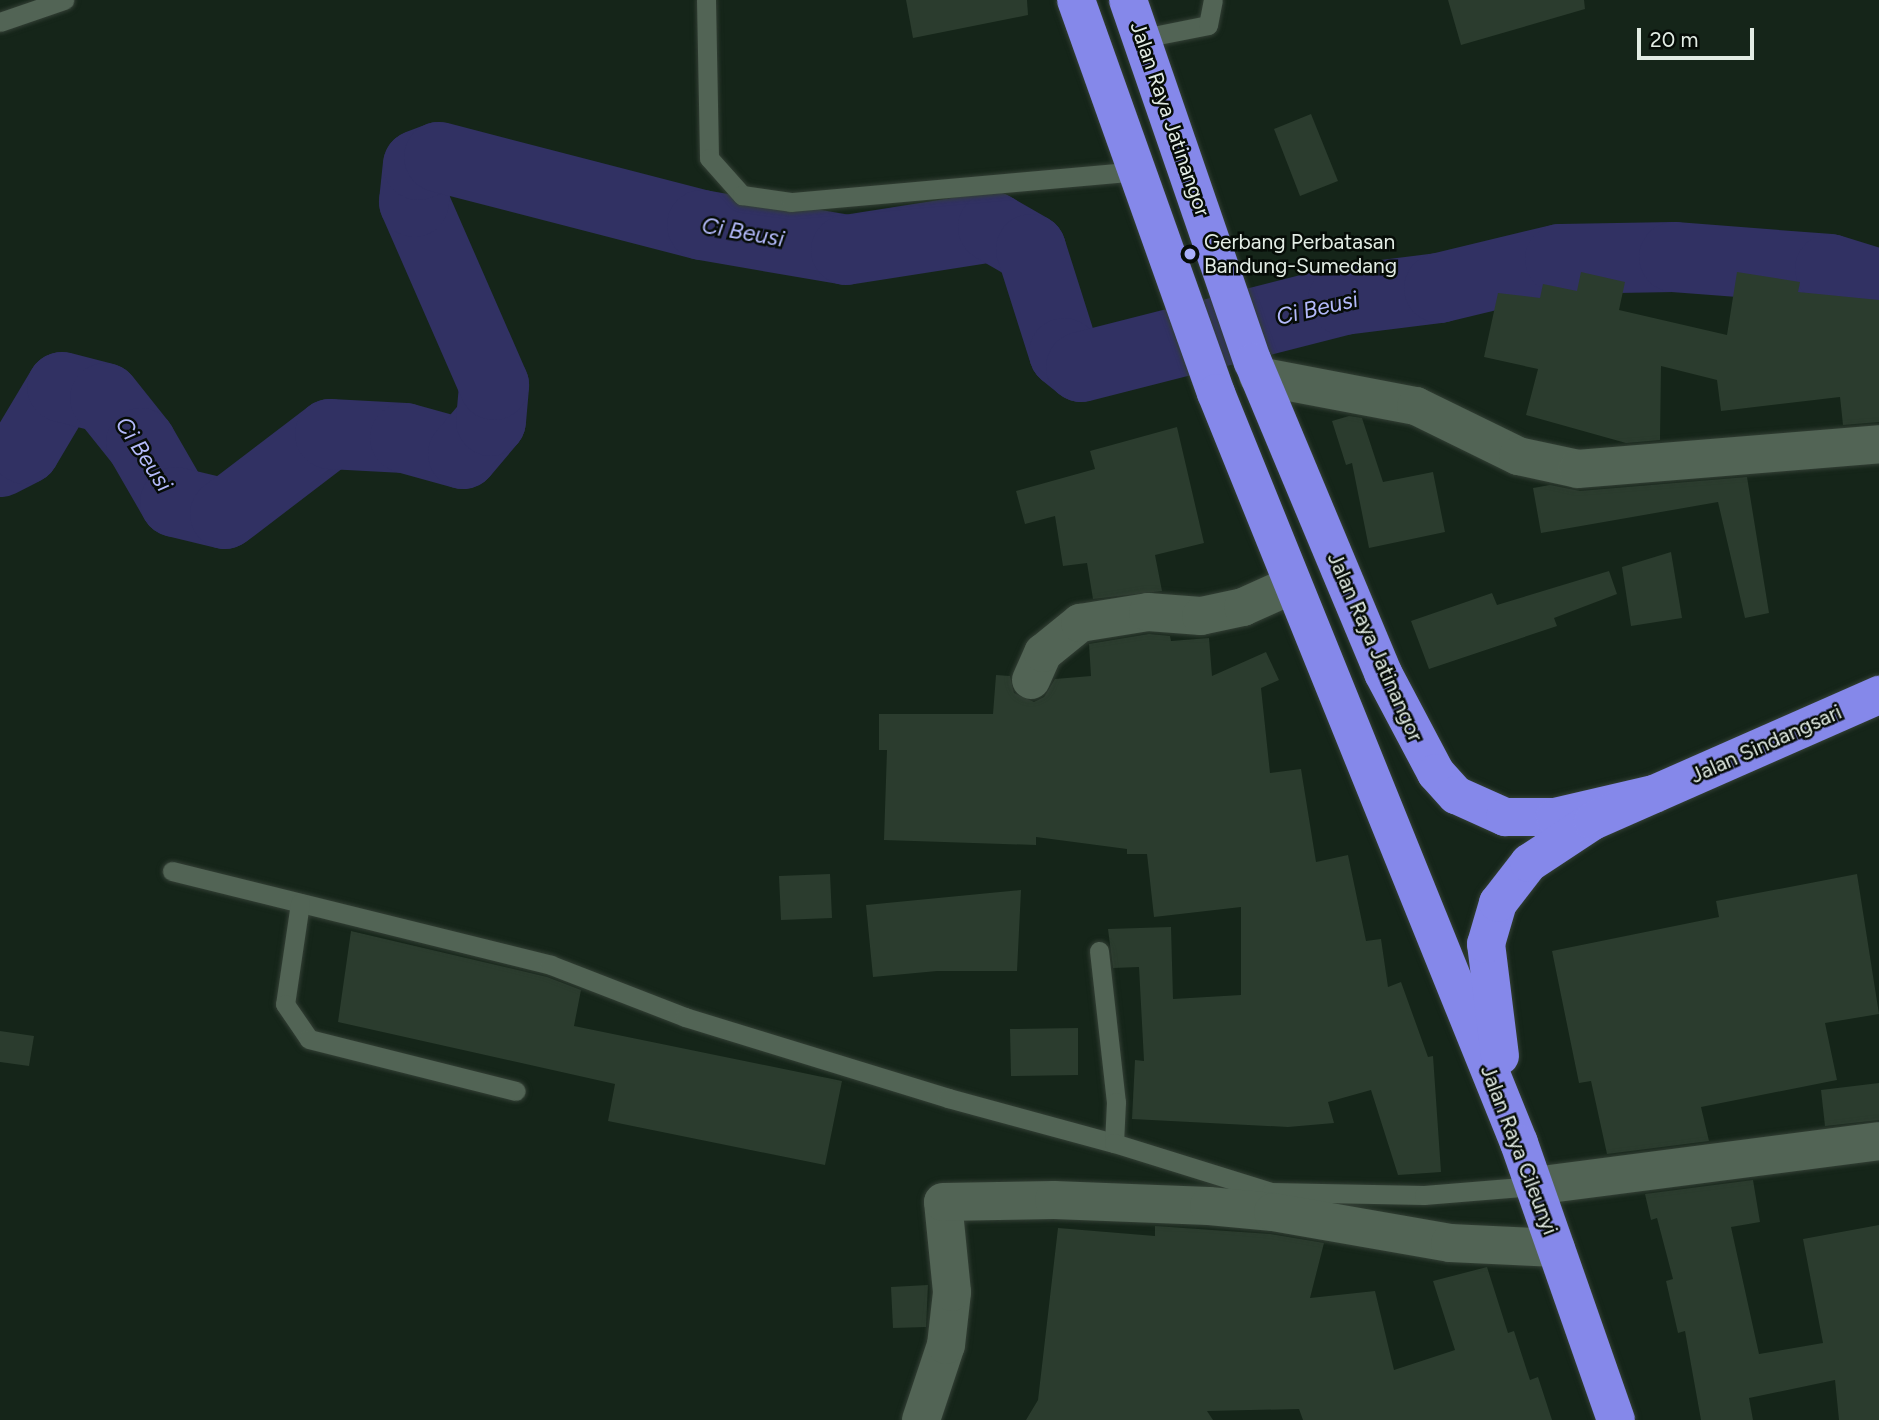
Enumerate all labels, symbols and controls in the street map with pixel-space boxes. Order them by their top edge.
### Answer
scale bar [1641,14,1758,58]
street label: Jalan Raya Jatinangor [1125,18,1215,220]
text: 20 m [1650,27,1698,52]
water label: Ci Beusi [700,211,786,253]
place label: Gerbang Perbatasan Bandung-Sumedang [1204,229,1397,279]
marker: Gerbang Perbatasan Bandung-Sumedang [1182,246,1198,262]
water label: Ci Beusi [1273,285,1361,331]
water label: Ci Beusi [110,412,178,496]
street label: Jalan Raya Jatinangor [1322,549,1428,745]
street label: Jalan Sindangsari [1687,699,1845,789]
street label: Jalan Raya Cileunyi [1475,1062,1563,1238]

